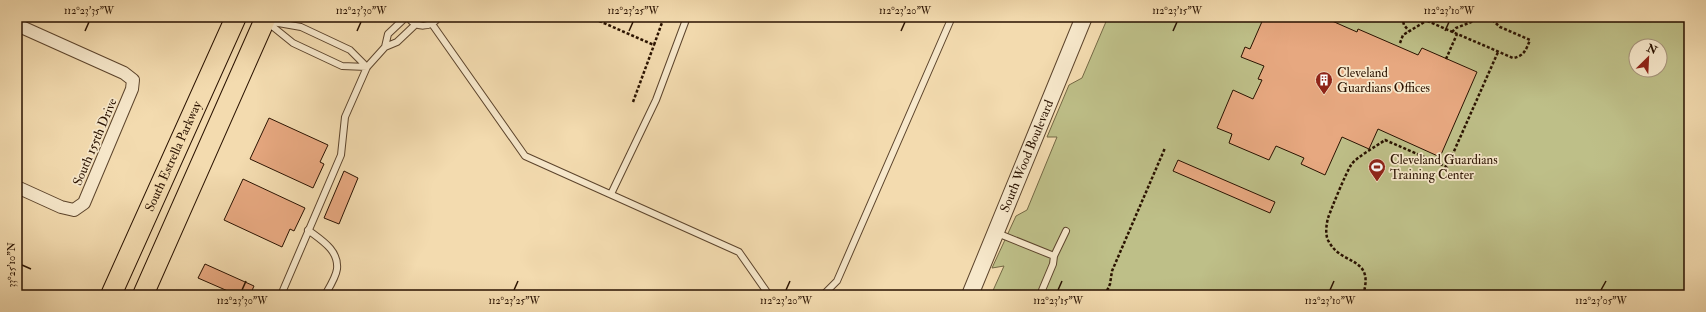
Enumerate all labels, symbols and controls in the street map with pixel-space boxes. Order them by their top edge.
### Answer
text: 112°23'35"W [64,5,115,17]
text: 112°23'30"W [336,5,387,17]
text: 112°23'25"W [607,5,659,17]
text: 112°23'20"W [879,5,932,17]
text: 112°23'15"W [1152,5,1203,17]
text: 112°23'10"W [1424,5,1475,17]
north arrow [1628,38,1668,78]
text: N [1644,41,1660,58]
place label: Cleveland Guardians Offices [1337,65,1431,96]
building icon: Cleveland Guardians Offices [1314,70,1334,95]
street label: South 155th Drive [69,95,121,188]
street label: South Wood Boulevard [997,97,1057,215]
street label: South Estrella Parkway [142,98,206,214]
place label: Cleveland Guardians Training Center [1390,152,1498,183]
sports icon: Cleveland Guardians Training Center [1367,157,1387,182]
text: 33°25'10"N [6,242,18,288]
text: 112°23'30"W [217,295,268,307]
text: 112°23'25"W [488,295,540,307]
text: 112°23'20"W [760,295,813,307]
text: 112°23'15"W [1033,295,1084,307]
text: 112°23'10"W [1305,295,1356,307]
text: 112°23'05"W [1575,295,1627,307]

